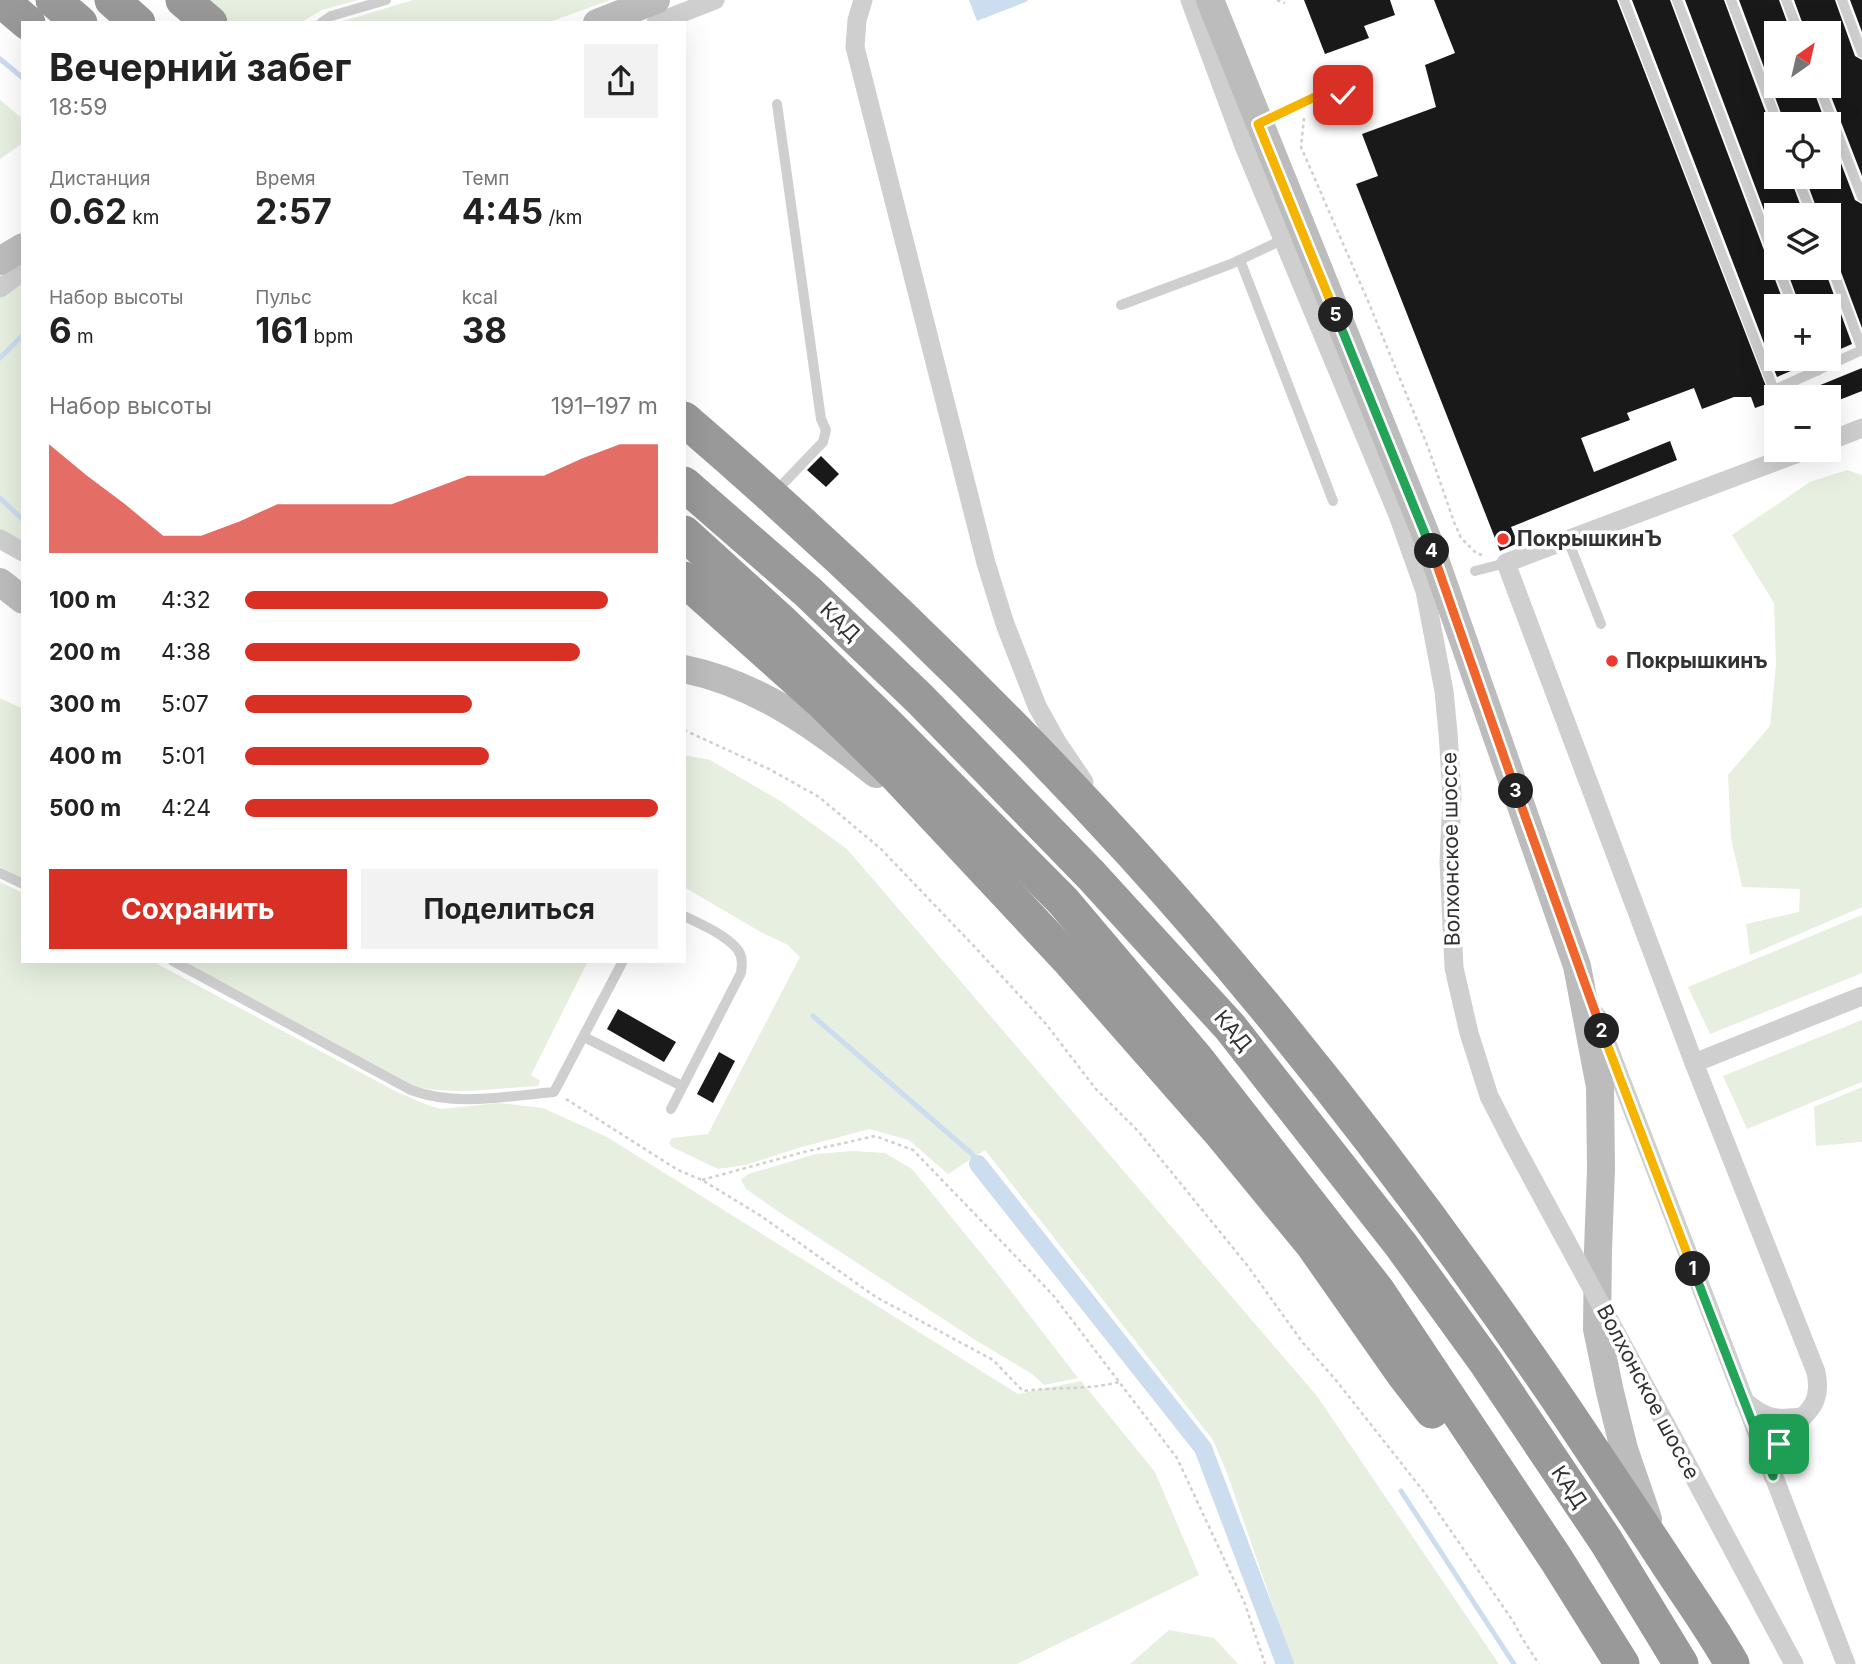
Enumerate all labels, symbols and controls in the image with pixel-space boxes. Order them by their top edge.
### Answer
north arrow [1764,21,1841,98]
map controls [1764,21,1841,462]
text: Вечерний забег [49,44,351,90]
button: share [584,44,658,118]
pin [1313,65,1373,125]
icon: check [1324,76,1362,114]
text: 18:59 [49,93,107,121]
button: locate [1764,112,1841,189]
text: Дистанция [49,167,151,190]
text: Время [255,167,316,190]
text: Темп [462,167,509,190]
text: 0.62 [49,190,127,232]
text: 2:57 [255,190,332,232]
text: 4:45 [462,190,543,232]
button: layers [1764,203,1841,280]
text: km [127,206,159,229]
text: /km [543,206,582,229]
text: Набор высоты [49,286,184,309]
text: Пульс [255,286,312,309]
text: kcal [462,286,498,309]
button: + [1764,294,1841,371]
pin: 5 [1318,298,1354,332]
text: 5 [1329,303,1342,326]
text: 6 [49,309,72,351]
text: 161 [255,309,308,351]
text: 38 [462,309,507,351]
text: m [72,325,94,348]
text: bpm [308,325,354,348]
button: − [1764,385,1841,462]
text: Набор высоты [49,392,212,420]
text: 191–197 m [551,392,658,420]
place label: ПокрышкинЪ [1517,526,1662,551]
marker: ПокрышкинЪ [1495,531,1511,547]
pin: 4 [1414,534,1450,568]
text: 4 [1425,539,1438,562]
text: 100 m [49,586,116,614]
text: 4:32 [161,586,211,614]
street label: КАД [815,597,866,647]
text: 200 m [49,638,121,666]
text: 4:38 [161,638,211,666]
place label: Покрышкинъ [1626,648,1768,673]
marker: Покрышкинъ [1604,653,1620,669]
text: 300 m [49,690,121,718]
text: 5:07 [161,690,209,718]
text: 400 m [49,742,122,770]
text: 5:01 [161,742,205,770]
street label: Волхонское шоссе [1436,752,1465,946]
pin: 3 [1498,774,1534,808]
text: 3 [1509,779,1522,802]
text: 500 m [49,794,121,822]
text: 4:24 [161,794,211,822]
button: Сохранить [49,869,347,949]
button: Поделиться [361,869,658,949]
street label: КАД [1209,1005,1258,1056]
pin: 2 [1584,1014,1620,1048]
text: 2 [1596,1019,1607,1042]
pin: 1 [1676,1252,1710,1286]
text: 1 [1688,1257,1697,1280]
street label: Волхонское шоссе [1592,1300,1705,1483]
pin [1749,1414,1809,1474]
icon: arrive [1760,1425,1798,1463]
street label: КАД [1546,1461,1593,1513]

